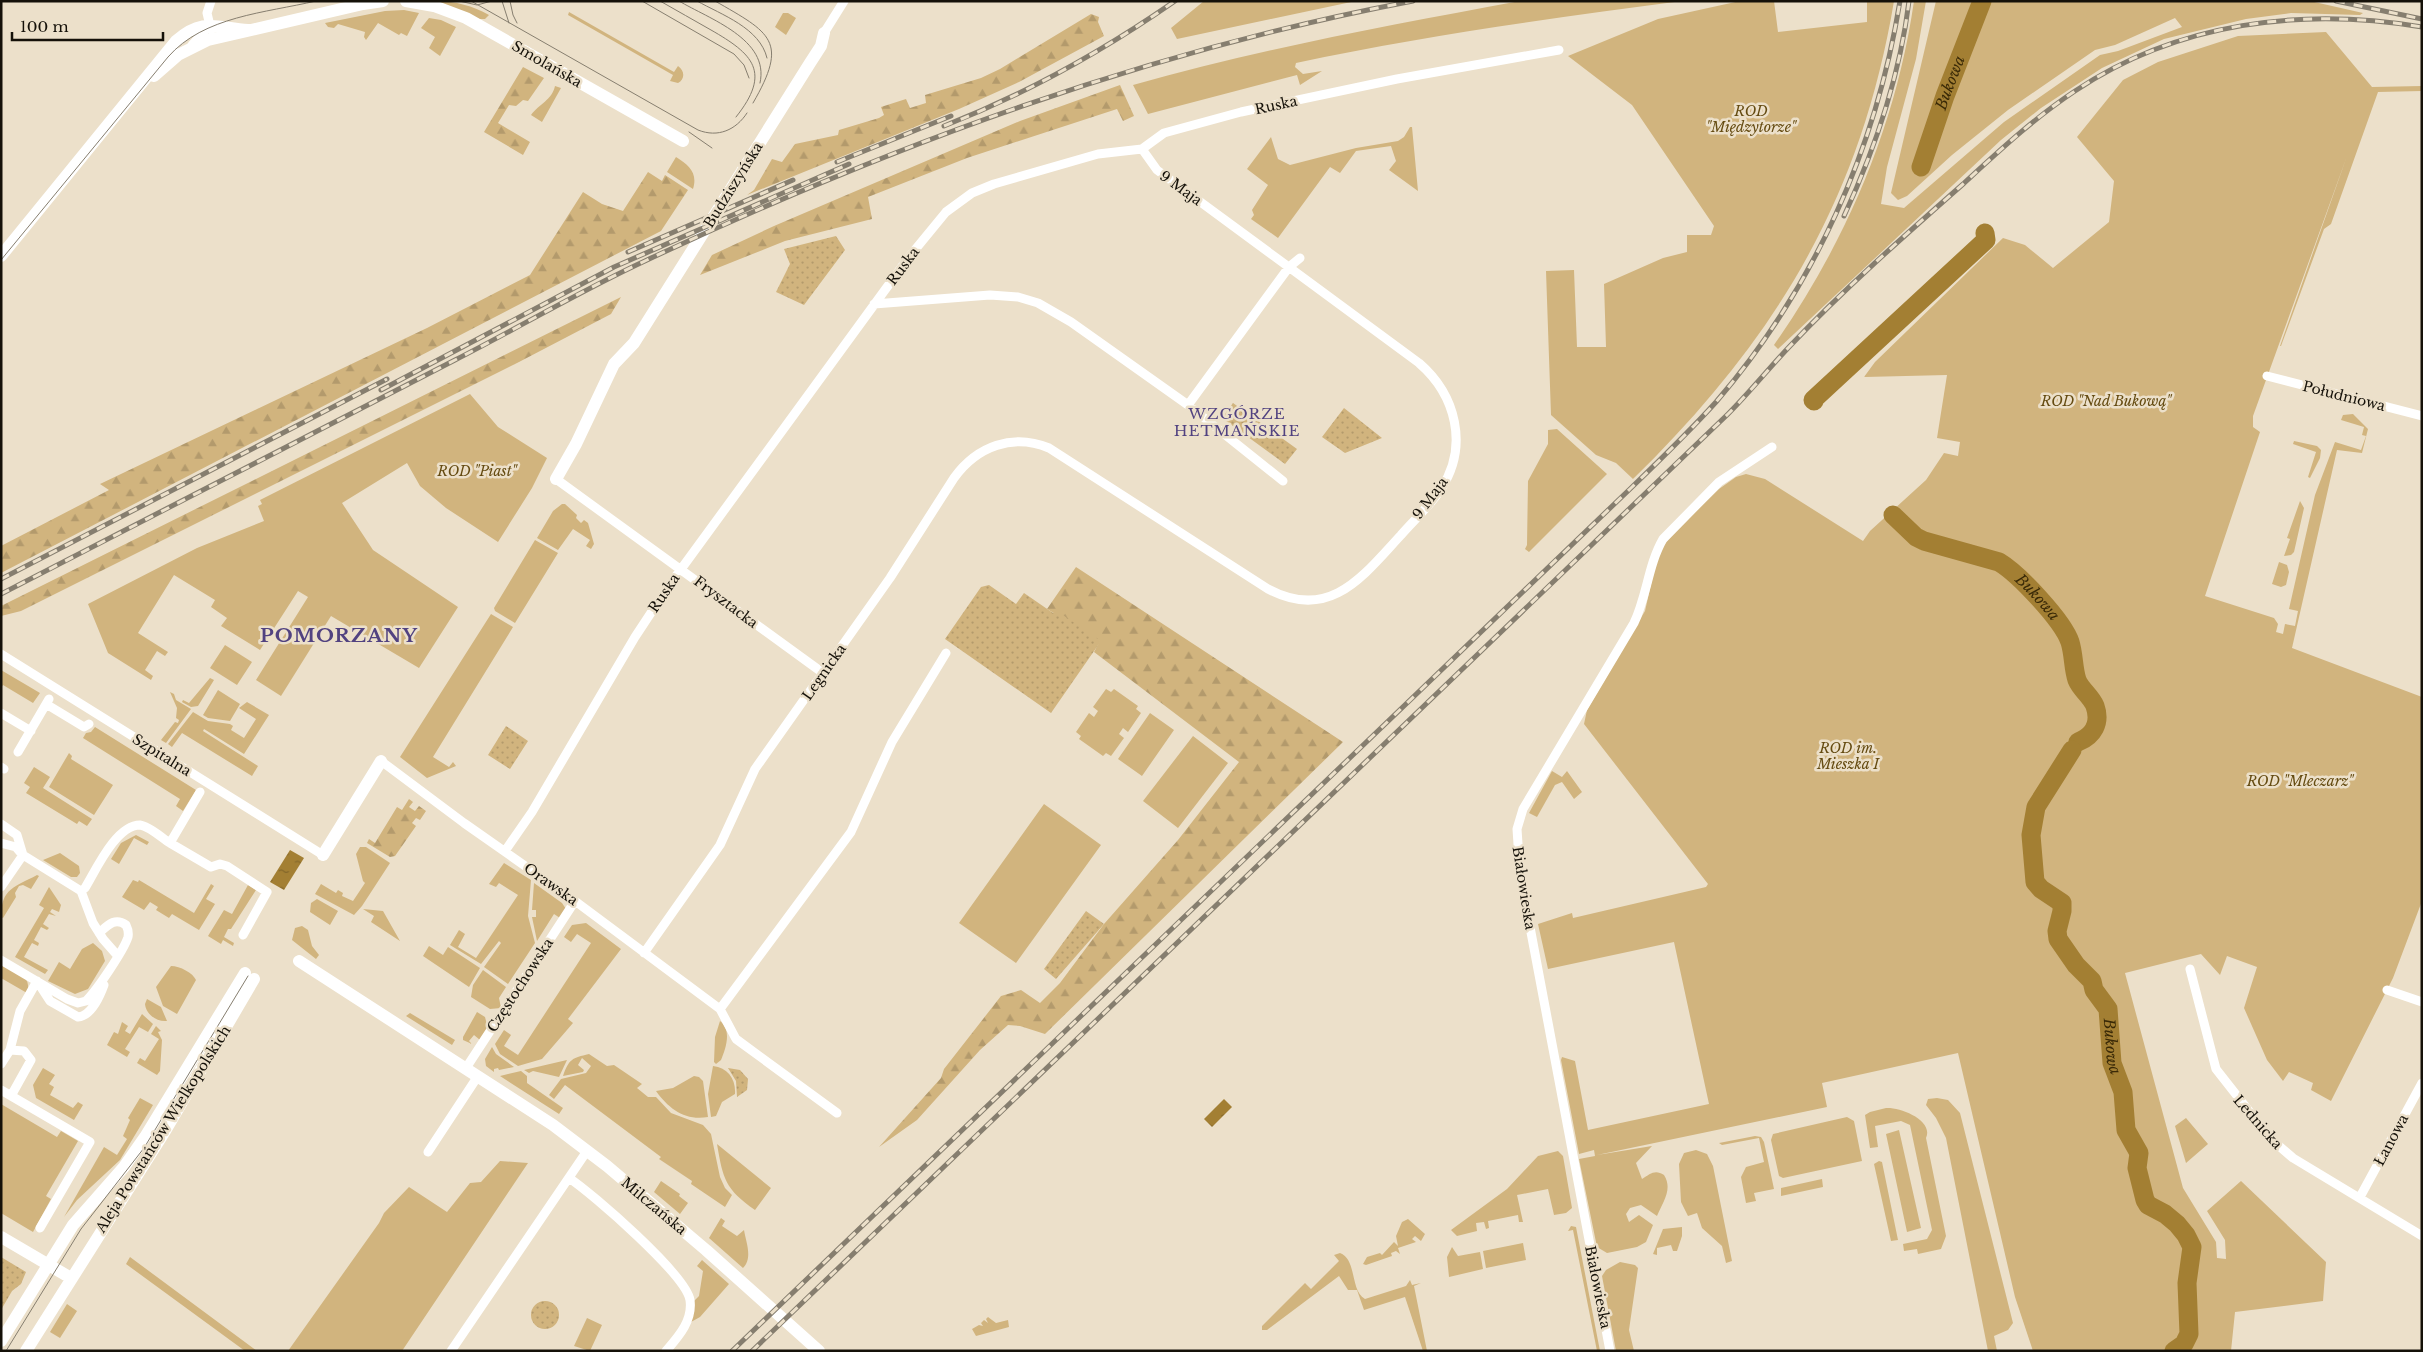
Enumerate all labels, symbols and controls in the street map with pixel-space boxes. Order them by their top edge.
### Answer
scale bar [12,10,164,42]
text: 100 m [20,17,69,36]
street label: Smolańska [509,37,585,91]
water label: Bukowa [1931,53,1969,113]
street label: Ruska [1253,92,1299,118]
park label: ROD "Międzytorze" [1706,102,1797,136]
street label: Budziszyńska [700,139,767,231]
street label: 9 Maja [1156,167,1206,210]
street label: Ruska [883,243,923,289]
street label: Południowa [2301,377,2387,415]
park label: ROD "Nad Bukową" [2040,392,2172,410]
district label: WZGÓRZE HETMAŃSKIE [1174,404,1300,440]
park label: ROD "Piast" [436,462,518,480]
street label: 9 Maja [1408,473,1452,523]
water label: Bukowa [2011,569,2064,624]
street label: Ruska [644,570,684,616]
street label: Frysztacka [690,572,762,632]
district label: POMORZANY [260,624,418,647]
street label: Legnicka [798,640,850,704]
street label: Szpitalna [129,730,195,780]
park label: ROD im. Mieszka I [1816,739,1880,773]
park label: ROD "Mleczarz" [2246,772,2354,790]
street label: Białowieska [1509,845,1540,931]
street label: Orawska [520,859,582,909]
street label: Częstochowska [483,934,557,1035]
water label: Bukowa [2100,1017,2126,1077]
street label: Aleja Powstańców Wielkopolskich [91,1022,235,1237]
street label: Lednicka [2230,1091,2287,1153]
street label: Łanowa [2370,1111,2412,1169]
street label: Milczańska [618,1173,691,1239]
street label: Białowieska [1581,1244,1615,1330]

